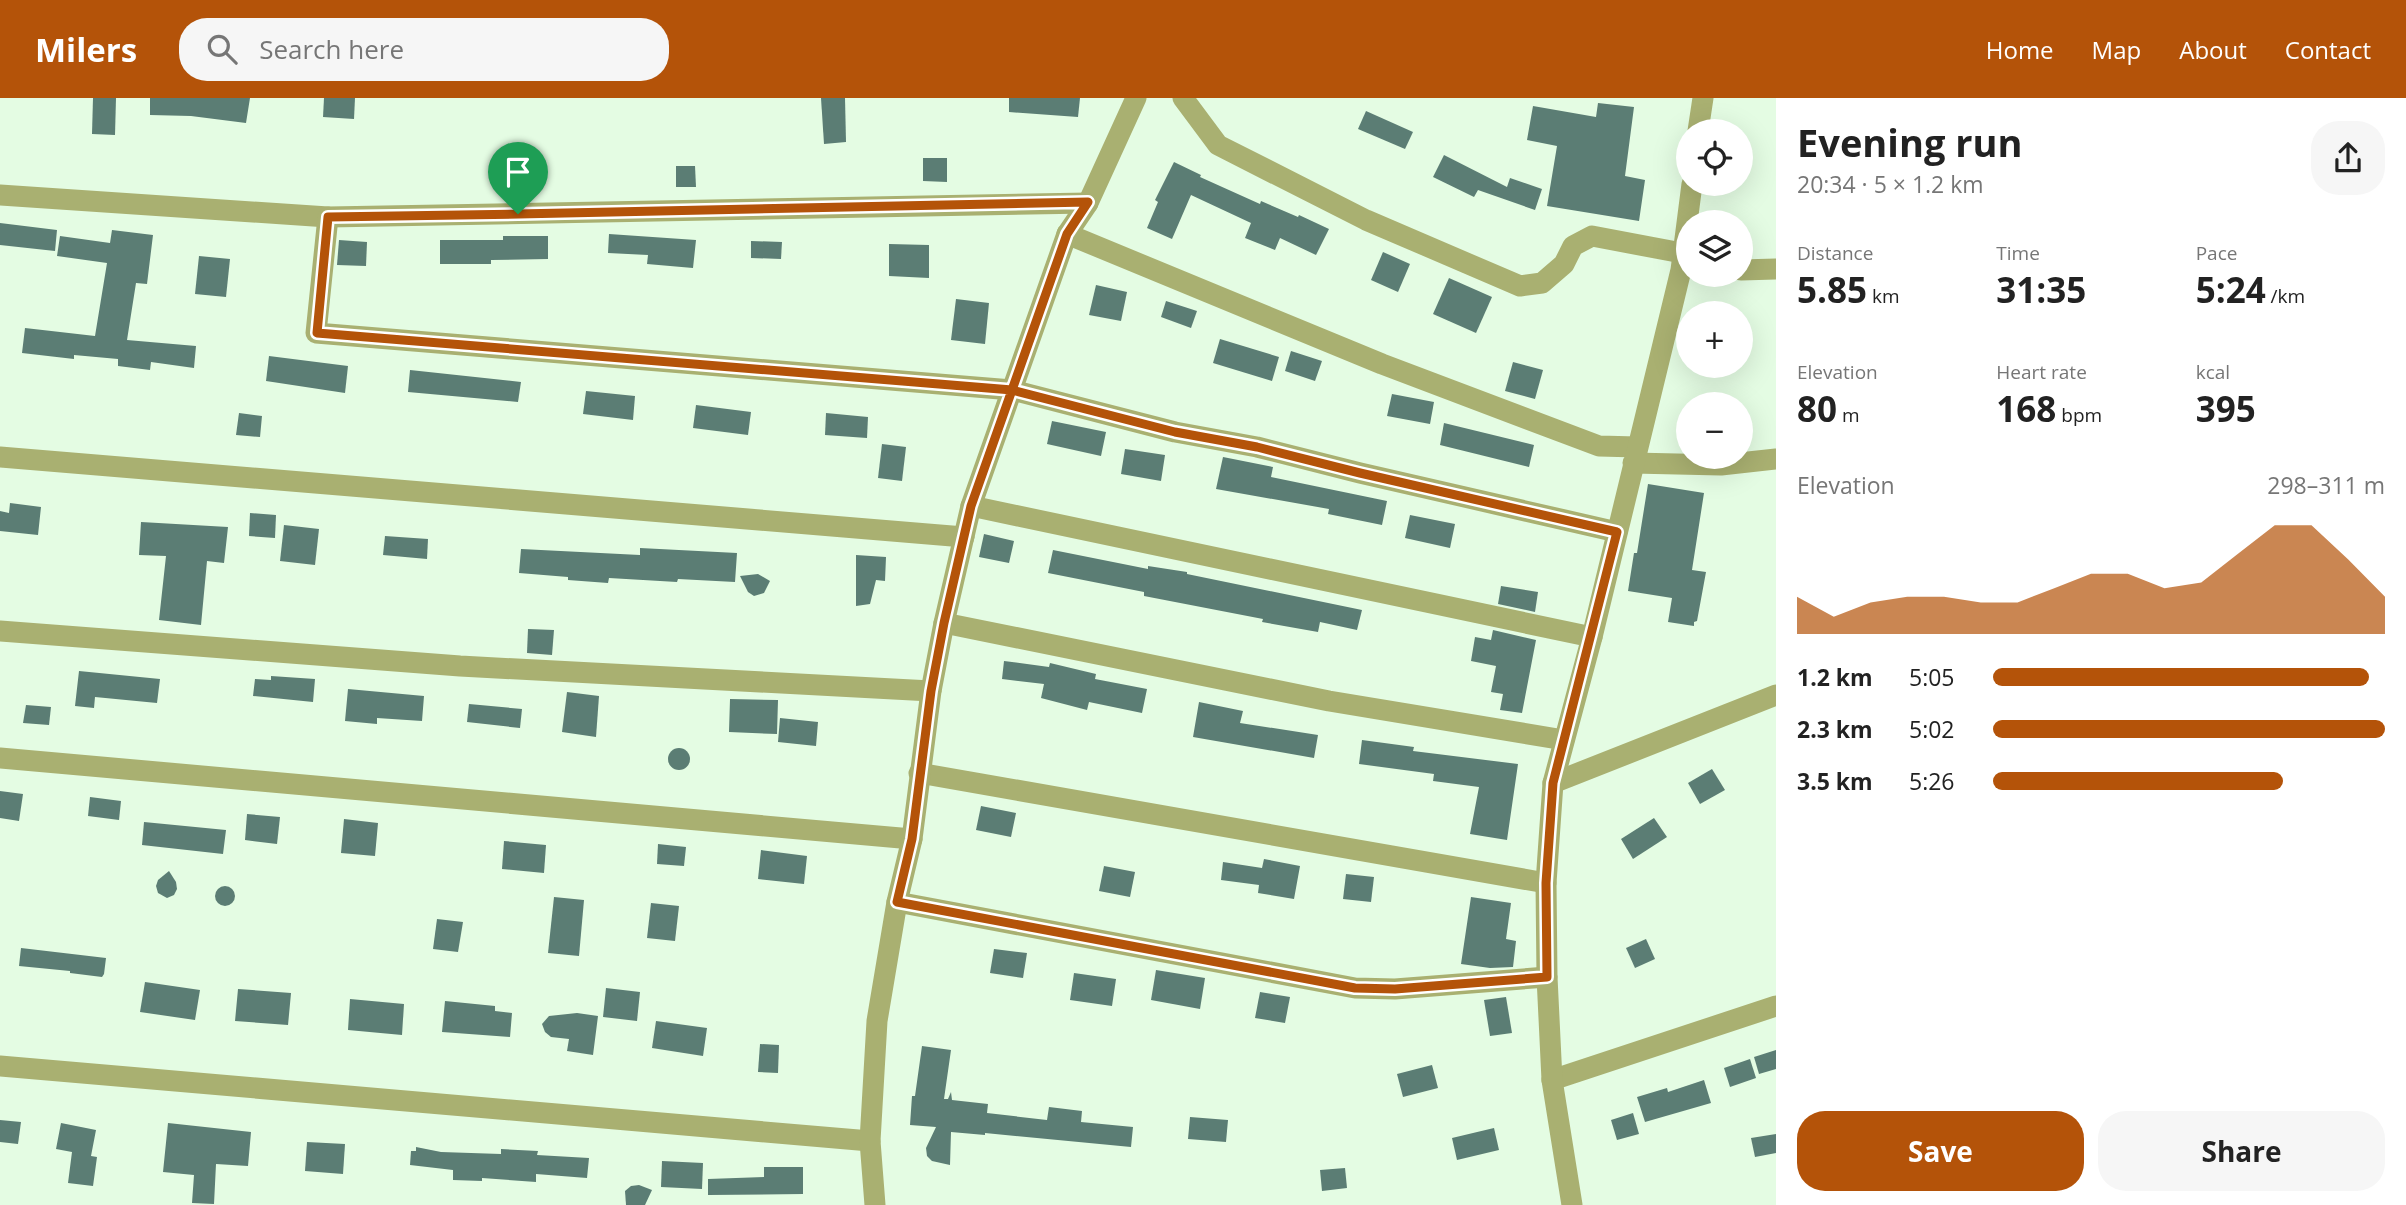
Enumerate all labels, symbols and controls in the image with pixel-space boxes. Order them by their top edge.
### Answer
search box [179,18,669,81]
text: Milers [35,27,137,72]
icon: search [203,30,241,68]
text: Search here [259,31,404,67]
text: Home [1986,33,2054,66]
text: Map [2092,33,2141,66]
text: About [2179,33,2247,66]
text: Contact [2285,33,2371,66]
text: Evening run [1797,116,2022,168]
map controls [1676,119,1753,469]
button: locate [1676,119,1753,196]
button: share [2311,121,2385,195]
pin [488,142,548,214]
icon: arrive [499,153,537,191]
text: 20:34 · 5 × 1.2 km [1797,168,1984,200]
button: layers [1676,210,1753,287]
text: Distance [1797,240,1873,266]
text: Time [1996,240,2040,266]
text: Pace [2196,240,2237,266]
text: 5.85 [1797,266,1867,313]
text: 31:35 [1996,266,2086,313]
text: 5:24 [2196,266,2266,313]
text: km [1867,283,1900,309]
text: /km [2266,283,2305,309]
button: + [1676,301,1753,378]
text: Elevation [1797,359,1878,385]
text: Heart rate [1996,359,2087,385]
text: kcal [2196,359,2230,385]
text: 80 [1797,385,1837,432]
text: 168 [1996,385,2056,432]
text: 395 [2196,385,2256,432]
button: − [1676,392,1753,469]
text: m [1837,402,1860,428]
text: bpm [2056,402,2102,428]
text: Elevation [1797,469,1895,501]
text: 298–311 m [2267,469,2385,501]
text: 1.2 km [1797,661,1873,693]
text: 5:05 [1909,661,1955,693]
text: 2.3 km [1797,713,1873,745]
text: 5:02 [1909,713,1955,745]
text: 3.5 km [1797,765,1873,797]
text: 5:26 [1909,765,1955,797]
button: Save [1797,1111,2084,1191]
button: Share [2098,1111,2385,1191]

